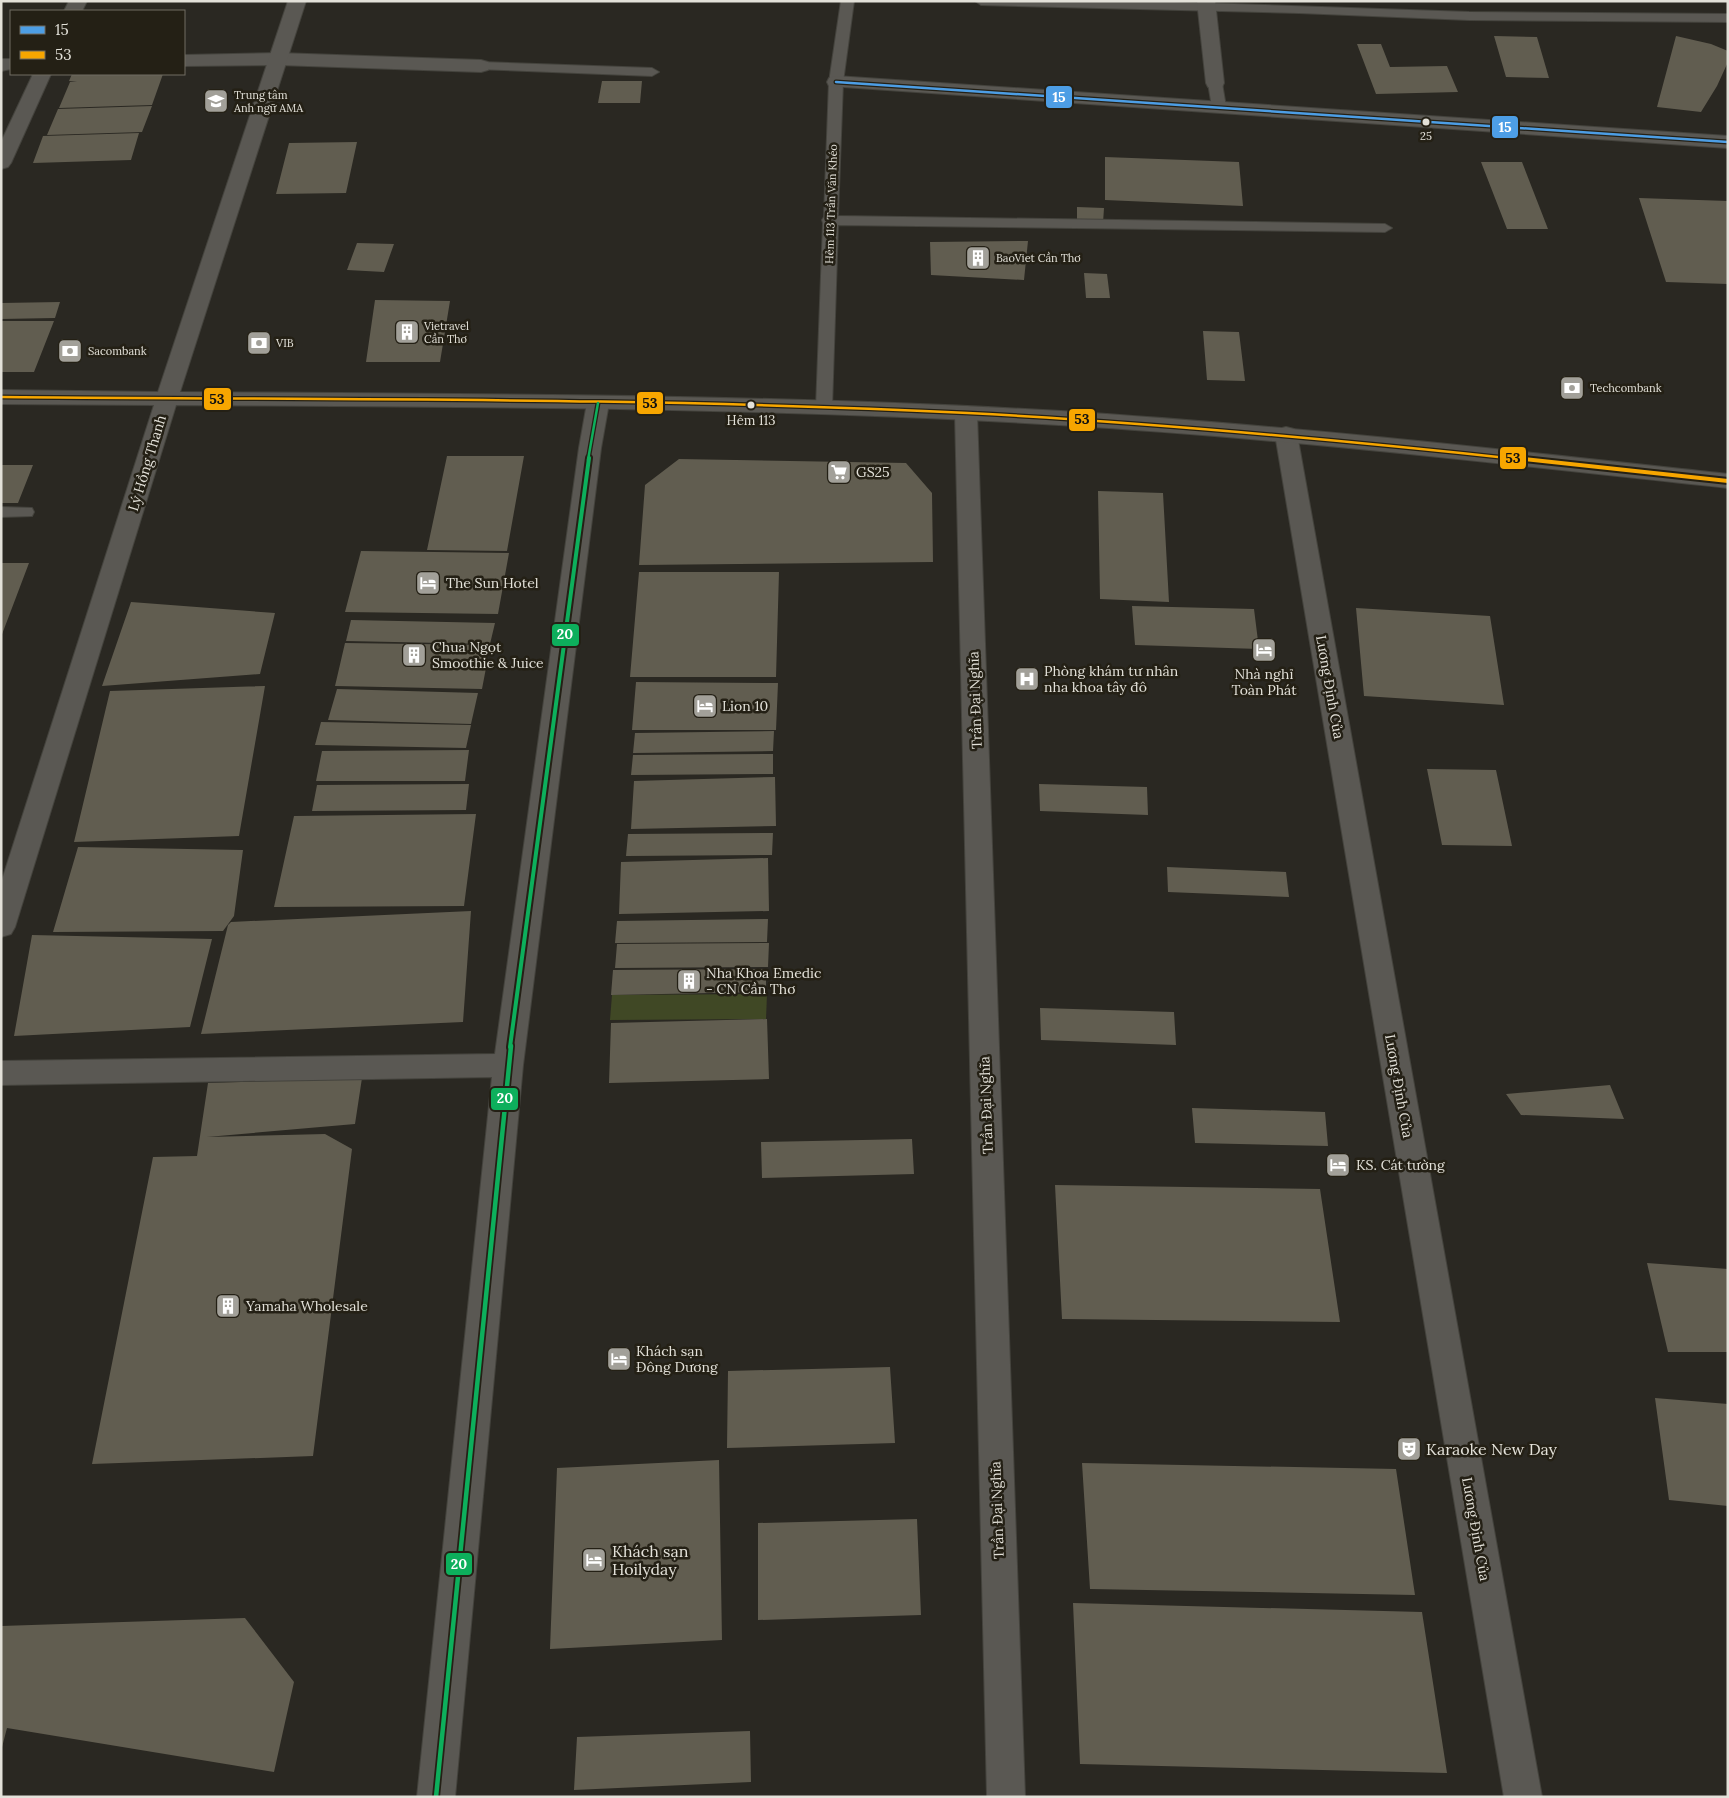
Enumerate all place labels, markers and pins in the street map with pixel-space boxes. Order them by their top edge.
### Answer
school or university icon: Trung tâm Anh ngữ AMA [203,88,229,114]
place label: Trung tâm Anh ngữ AMA [233,88,304,115]
marker: 25 [1421,117,1431,127]
place label: 25 [1420,129,1432,143]
building icon: BaoViet Cần Thơ [965,245,991,271]
place label: BaoViet Cần Thơ [996,251,1081,265]
building icon: Vietravel Cần Thơ [394,319,420,345]
place label: Vietravel Cần Thơ [423,319,469,346]
bank icon: VIB [246,330,272,356]
place label: VIB [275,336,294,350]
bank icon: Sacombank [57,338,83,364]
place label: Sacombank [88,344,147,358]
bank icon: Techcombank [1559,375,1585,401]
place label: Techcombank [1590,381,1662,395]
marker: Hẻm 113 [746,400,756,410]
place label: Hẻm 113 [727,412,775,429]
supermarket icon: GS25 [826,459,852,485]
place label: GS25 [856,463,890,481]
hotel icon: The Sun Hotel [415,570,441,596]
place label: The Sun Hotel [446,574,539,592]
hotel icon: Nhà nghỉ Toàn Phát [1251,637,1277,663]
place label: Chua Ngọt Smoothie & Juice [432,638,544,672]
building icon: Chua Ngọt Smoothie & Juice [401,642,427,668]
place label: Phòng khám tư nhân nha khoa tây đô [1044,662,1179,696]
place label: Nhà nghỉ Toàn Phát [1231,665,1297,699]
hospital icon: Phòng khám tư nhân nha khoa tây đô [1014,666,1040,692]
hotel icon: Lion 10 [692,693,718,719]
place label: Lion 10 [722,697,768,715]
place label: Nha Khoa Emedic - CN Cần Thơ [706,964,822,998]
building icon: Nha Khoa Emedic - CN Cần Thơ [676,968,702,994]
hotel icon: KS. Cát tường [1325,1152,1351,1178]
place label: KS. Cát tường [1356,1156,1445,1174]
building icon: Yamaha Wholesale [215,1293,241,1319]
place label: Yamaha Wholesale [245,1297,368,1315]
place label: Khách sạn Đông Dương [636,1342,718,1376]
hotel icon: Khách sạn Đông Dương [606,1346,632,1372]
theatre icon: Karaoke New Day [1396,1436,1422,1462]
place label: Karaoke New Day [1426,1439,1558,1459]
place label: Khách sạn Hoilyday [612,1541,689,1579]
hotel icon: Khách sạn Hoilyday [581,1547,607,1573]

